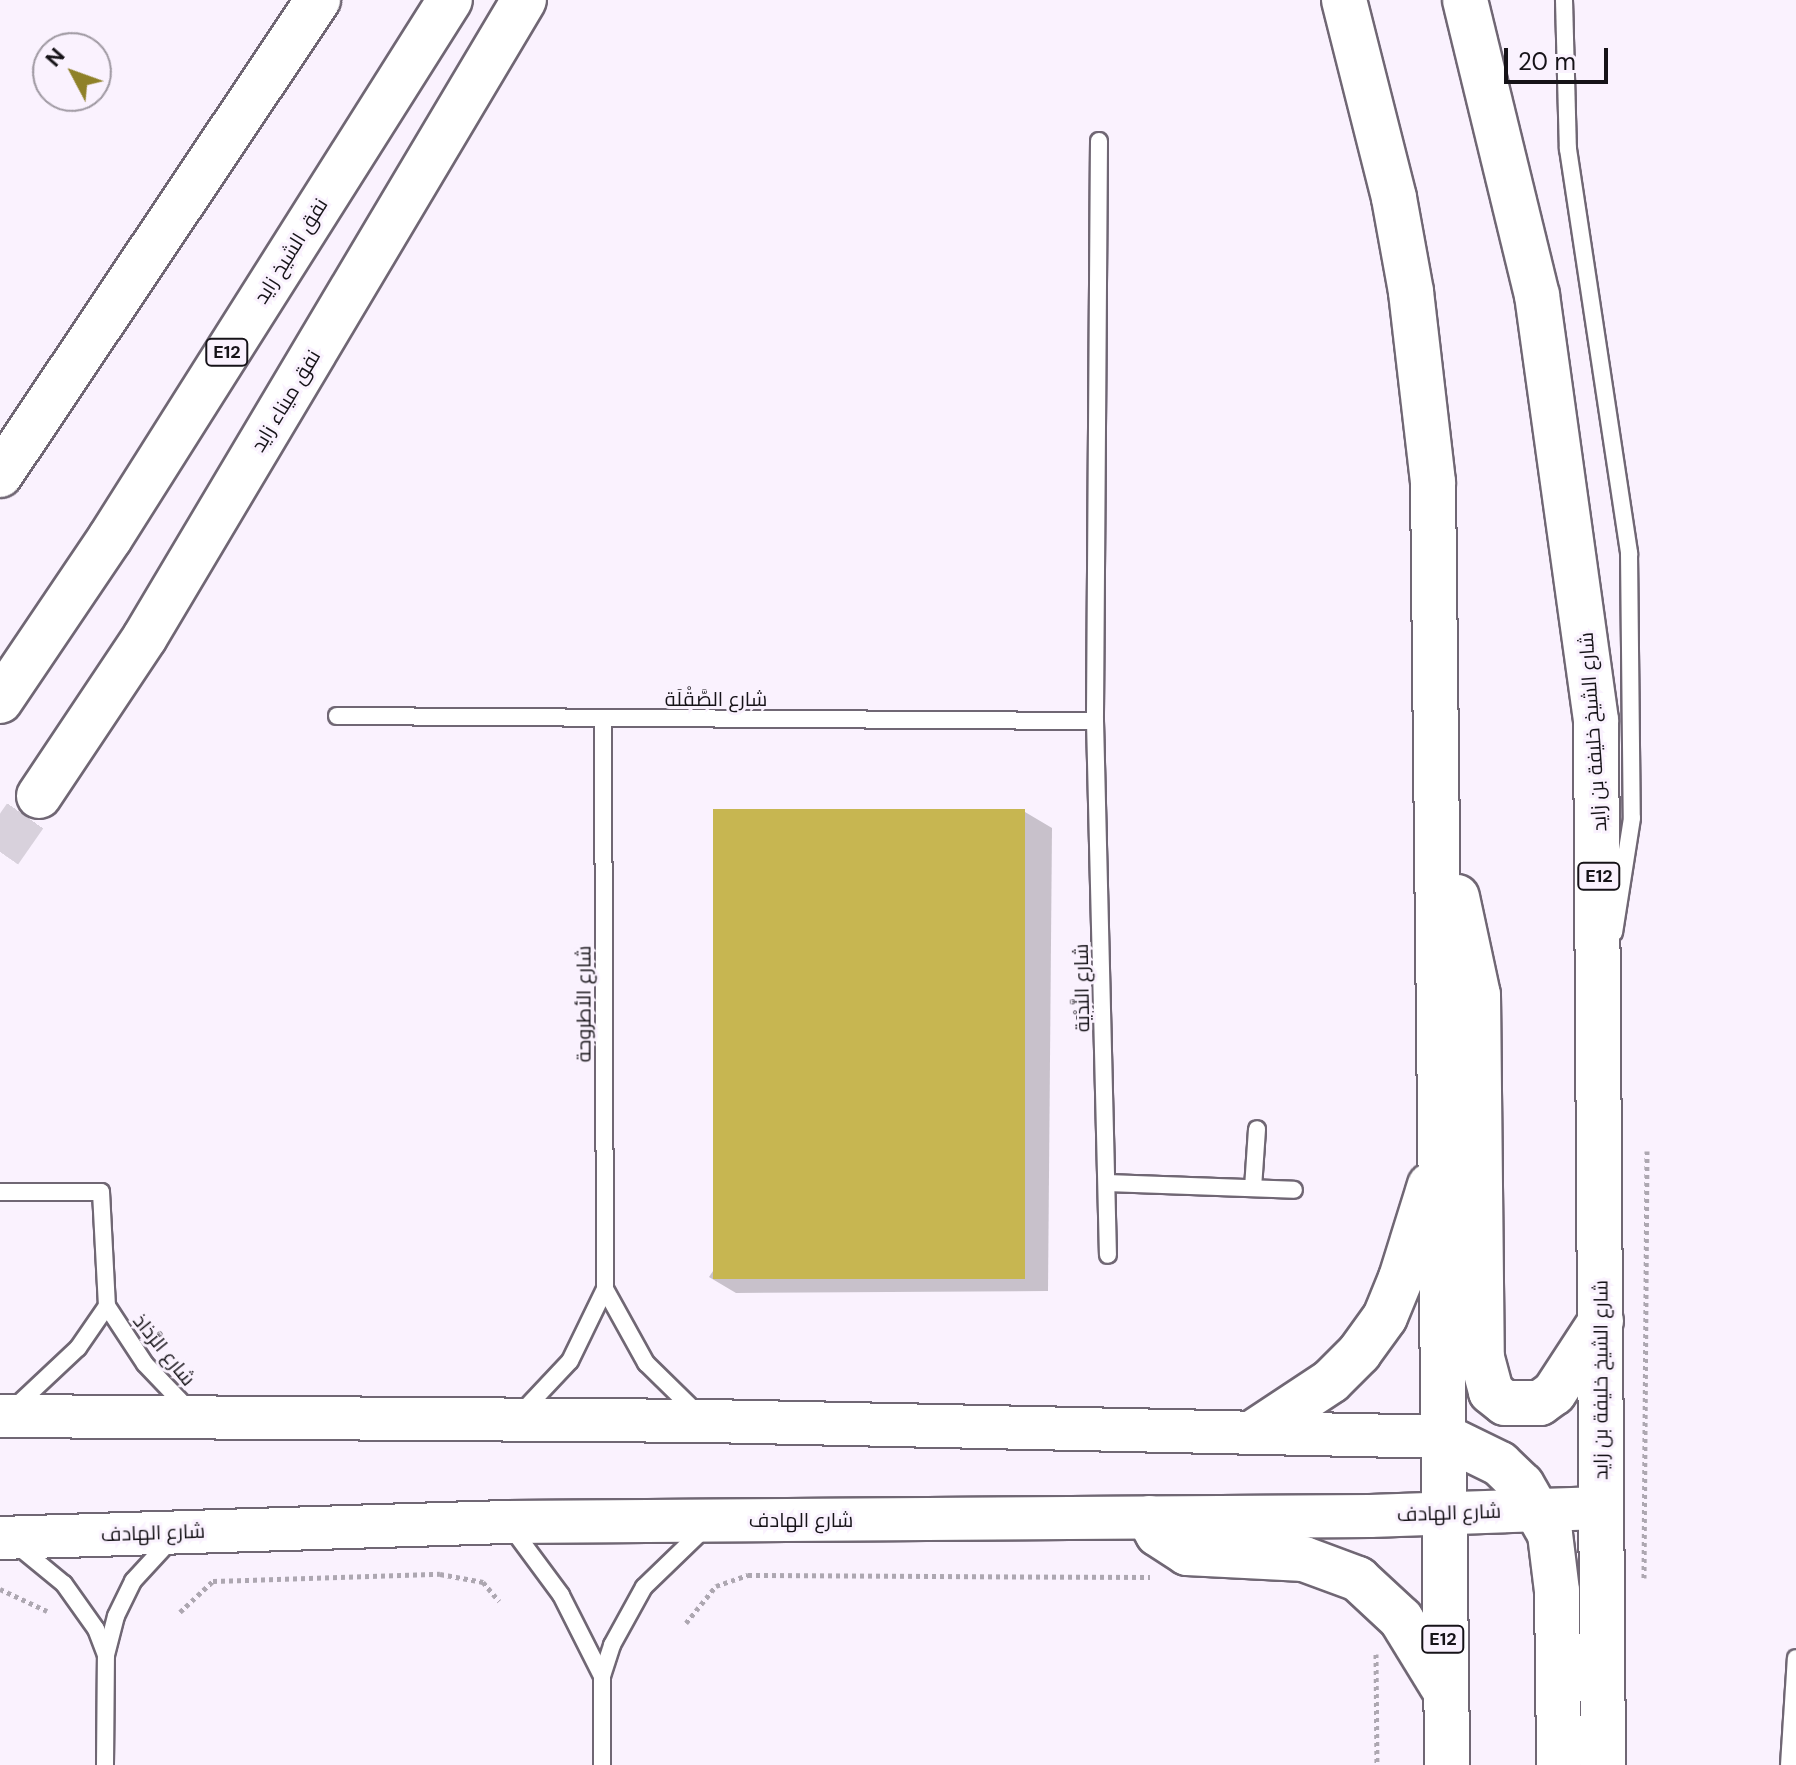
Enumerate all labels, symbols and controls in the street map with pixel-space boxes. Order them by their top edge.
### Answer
north arrow [32,32,112,112]
scale bar [1508,32,1612,82]
text: N [39,42,71,73]
text: 20 m [1518,46,1576,77]
street label: نفق الشيخ زايد [249,194,333,308]
road number: E12 [205,338,249,366]
street label: نفق ميناء زايد [246,346,326,456]
street label: شارع الشيخ خليفة بن زايد [1574,631,1612,833]
street label: شارع الصَّقْلَة [665,687,767,711]
road number: E12 [1577,862,1621,890]
street label: شارع النَّدْيَة [1069,944,1095,1032]
street label: شارع الأطروحة [572,946,596,1062]
street label: شارع الشيخ خليفة بن زايد [1589,1280,1613,1480]
street label: شارع الرَّذاذ [128,1309,200,1391]
street label: شارع الهادف [1396,1499,1502,1527]
street label: شارع الهادف [749,1508,853,1532]
street label: شارع الهادف [100,1519,206,1547]
road number: E12 [1421,1625,1465,1653]

